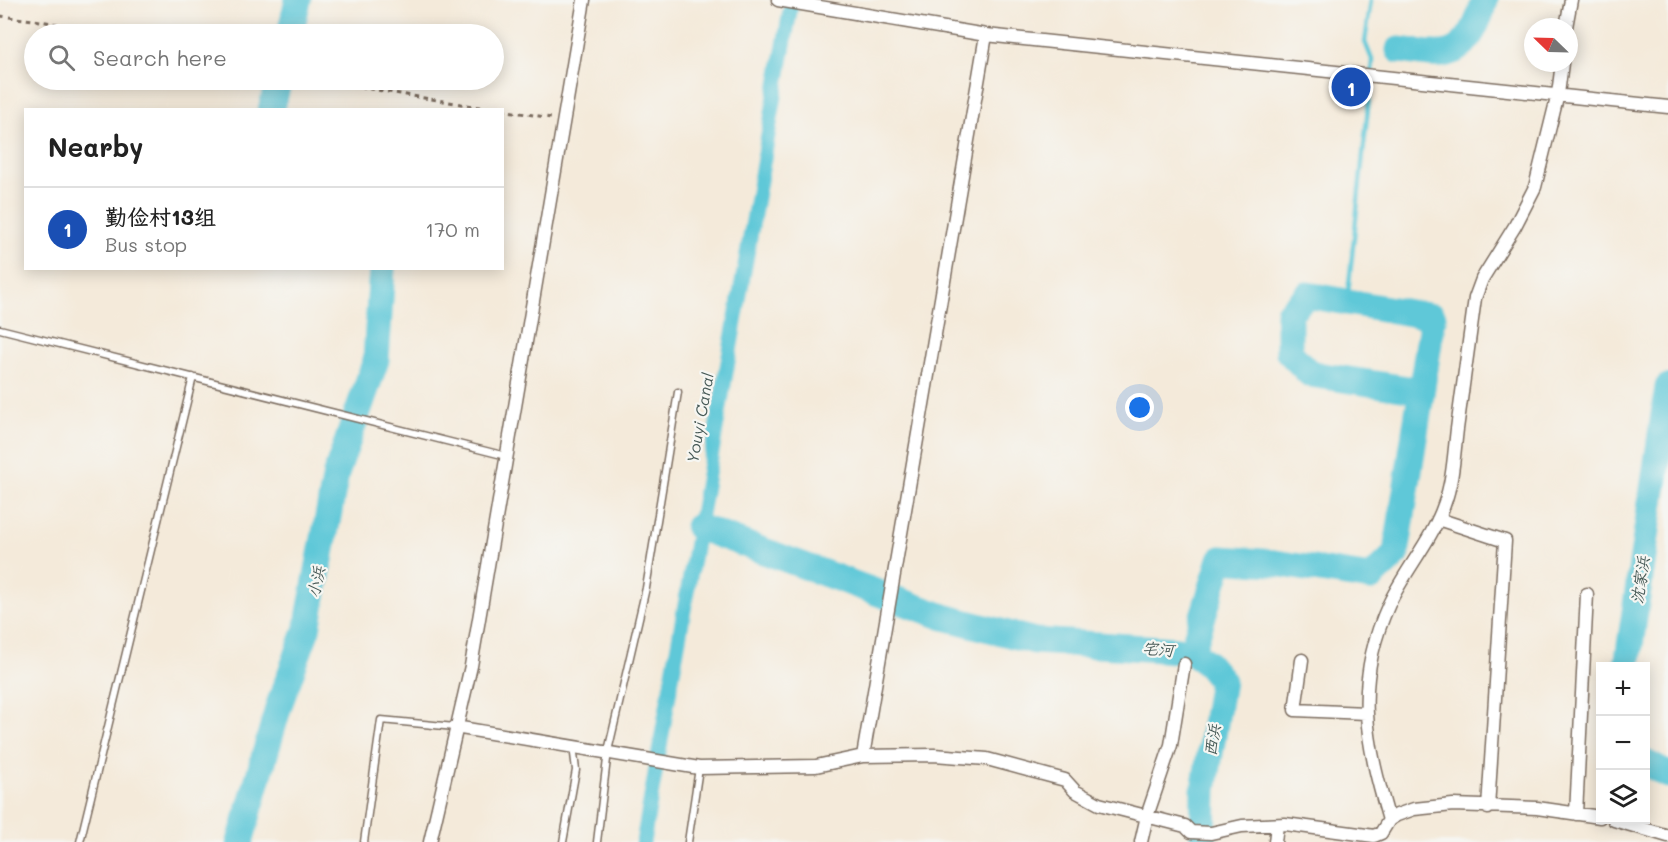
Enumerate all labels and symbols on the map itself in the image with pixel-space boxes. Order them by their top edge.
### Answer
north arrow [1524,18,1578,72]
pin: 1 [1332,64,1370,110]
water label: Youyi Canal [681,371,718,465]
your location [1125,393,1154,422]
water label: 沈家浜 [1626,554,1653,605]
water label: 小浜 [302,563,329,600]
water label: 宅河 [1141,637,1178,660]
water label: 西浜 [1199,721,1225,757]

